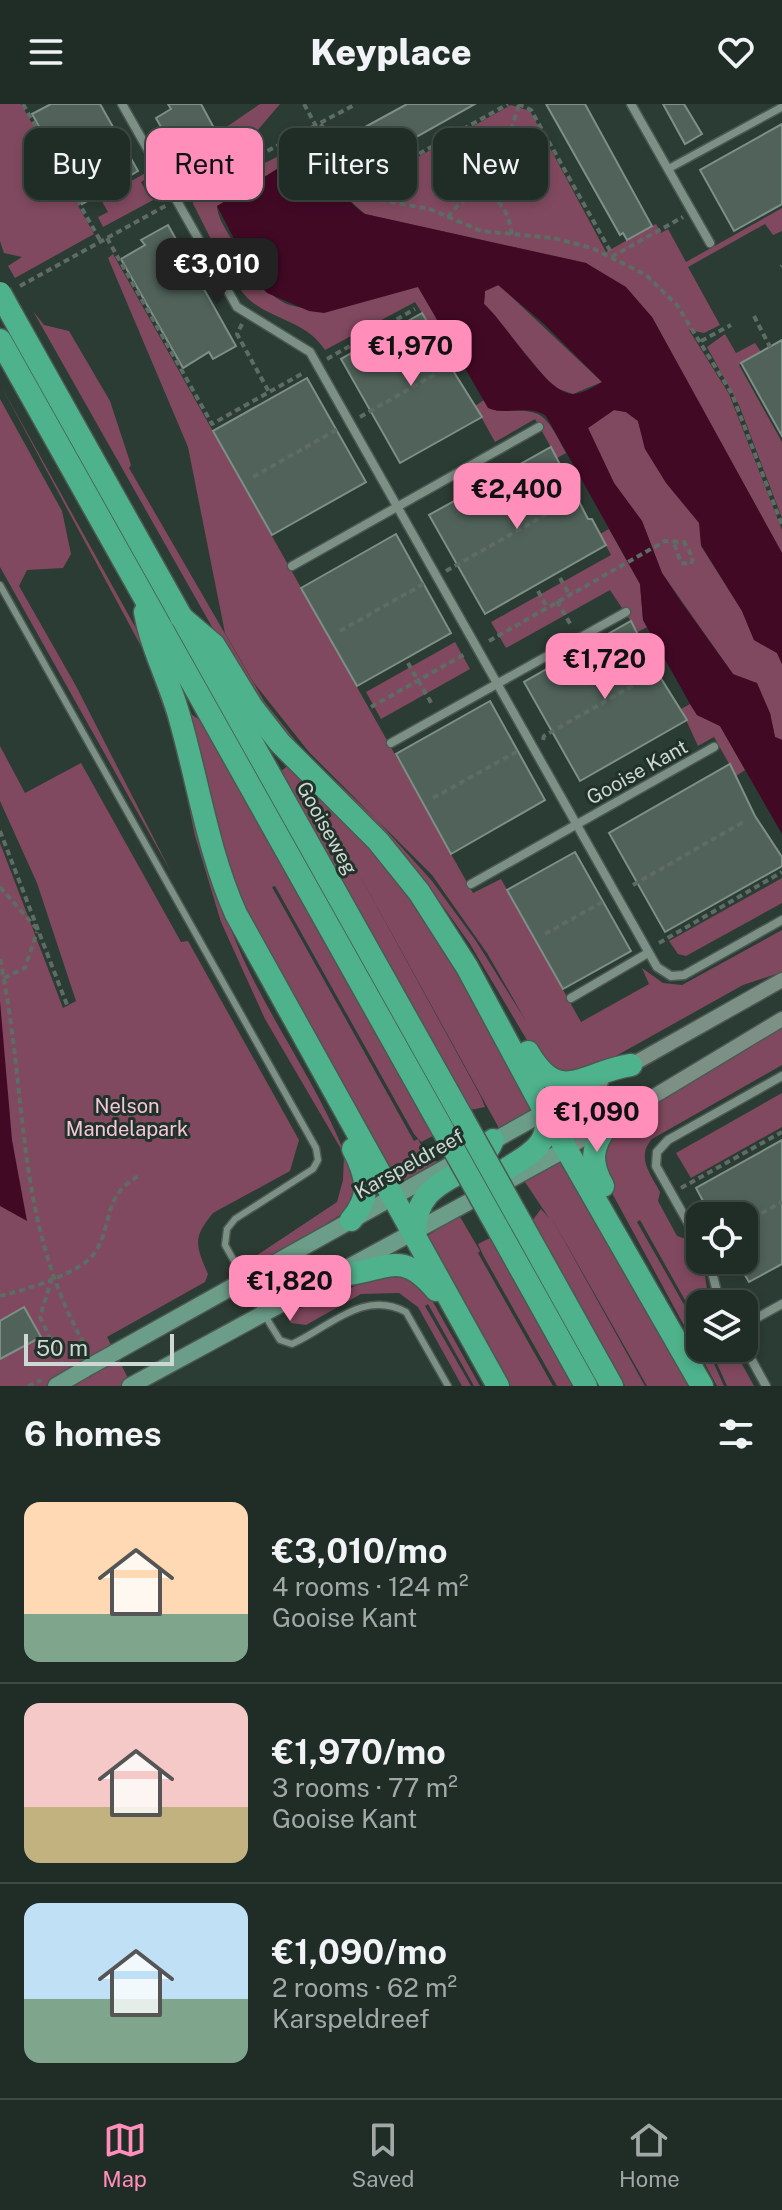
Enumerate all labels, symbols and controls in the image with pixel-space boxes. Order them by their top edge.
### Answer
icon: menu [24,30,68,74]
icon: heart [714,30,758,74]
text: Keyplace [310,31,472,73]
chip: Buy [24,128,130,200]
chip: Rent [146,128,263,200]
chip: Filters [279,128,417,200]
chip: New [433,128,548,200]
pin: €3,010 [152,238,282,306]
text: €3,010 [174,248,260,279]
pin: €1,970 [346,320,476,388]
text: €1,970 [369,330,453,361]
pin: €2,400 [452,463,582,531]
text: €2,400 [471,473,563,504]
pin: €1,720 [540,633,670,701]
text: €1,720 [564,643,646,674]
street label: Gooise Kant [582,734,692,810]
street label: Gooiseweg [292,777,362,879]
pin: €1,090 [532,1086,662,1154]
park label: Nelson Mandelapark [66,1094,188,1141]
text: €1,090 [554,1096,640,1127]
street label: Karspeldreef [350,1124,468,1204]
map controls [686,1202,758,1362]
button: locate [686,1202,758,1274]
pin: €1,820 [225,1255,355,1323]
text: €1,820 [247,1265,333,1296]
button: layers [686,1290,758,1362]
scale bar [24,1330,174,1366]
text: 50 m [36,1335,88,1361]
icon: filters [714,1412,758,1456]
text: 6 homes [24,1414,162,1454]
text: €3,010/mo [272,1531,448,1571]
icon: home [88,1534,184,1630]
text: 4 rooms · 124 m² [272,1571,469,1602]
text: Gooise Kant [272,1602,417,1633]
text: €1,970/mo [272,1732,446,1772]
icon: home [88,1735,184,1831]
text: 3 rooms · 77 m² [272,1772,458,1803]
text: Gooise Kant [272,1803,417,1834]
text: €1,090/mo [272,1932,447,1972]
icon: home [88,1935,184,2031]
text: 2 rooms · 62 m² [272,1972,457,2003]
text: Karspeldreef [272,2003,429,2034]
tab: Map [102,2118,147,2192]
tab: Saved [352,2118,414,2192]
tab: Home [619,2118,680,2192]

